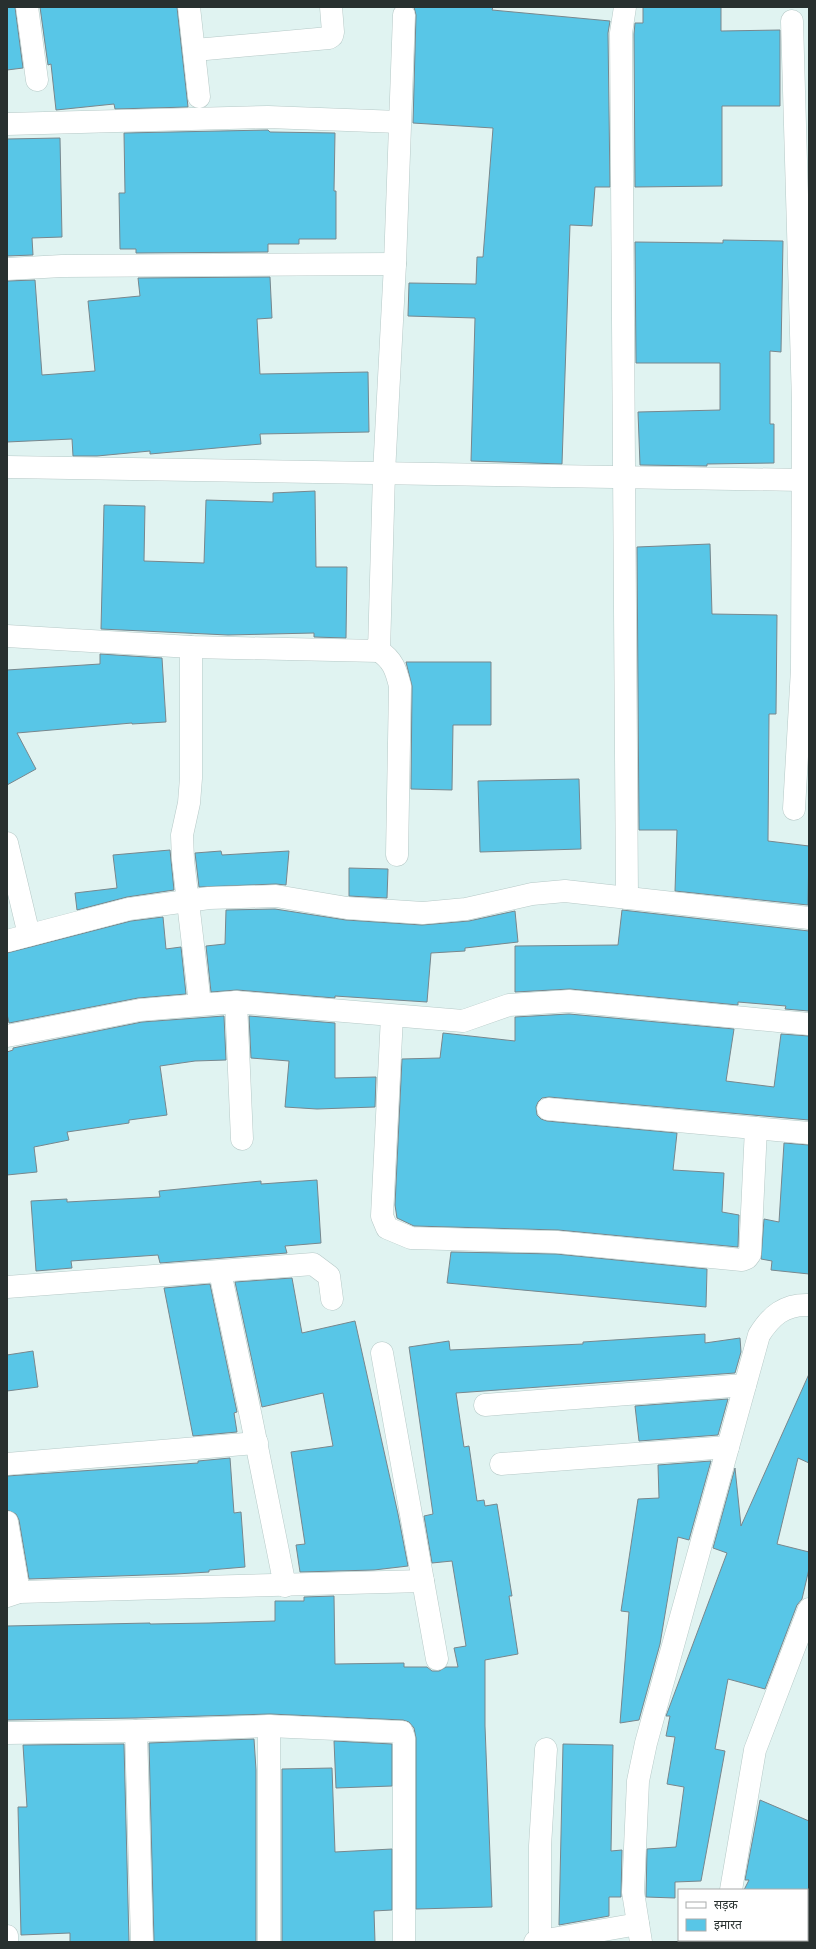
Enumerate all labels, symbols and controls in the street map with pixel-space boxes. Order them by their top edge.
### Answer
legend [678,1889,808,1941]
text: सड़क [714,1897,739,1912]
text: इमारत [714,1917,743,1932]

